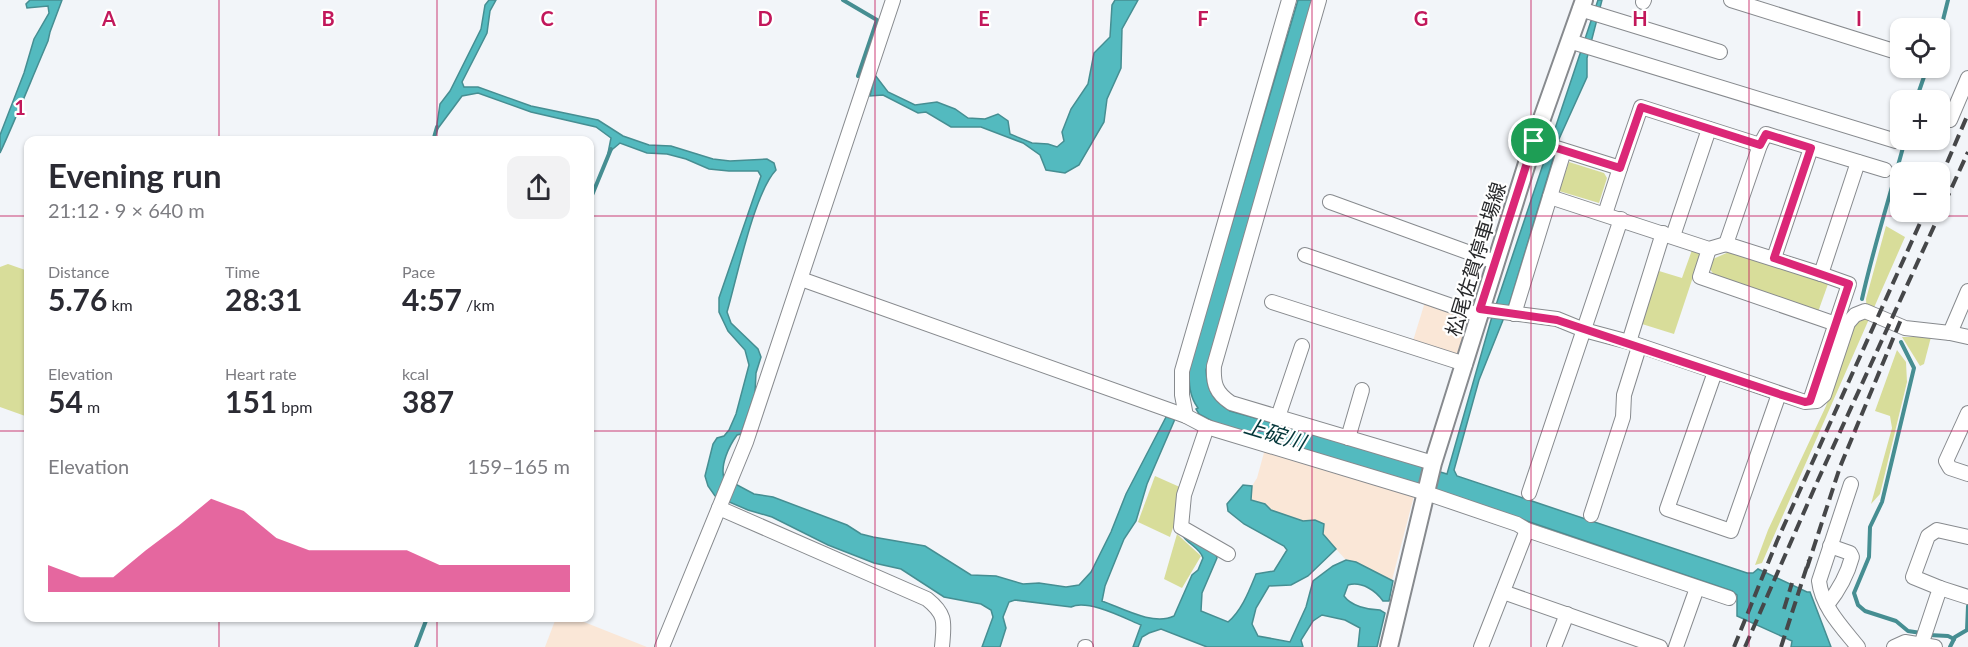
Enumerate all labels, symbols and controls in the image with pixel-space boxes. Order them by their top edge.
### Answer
text: A [101,6,116,30]
text: B [321,6,335,30]
text: C [540,6,554,30]
text: D [757,6,773,30]
text: E [978,6,990,30]
text: F [1197,6,1209,30]
text: G [1414,6,1428,30]
text: H [1632,6,1648,30]
text: I [1856,6,1862,30]
map controls [1890,18,1950,222]
button: locate [1890,18,1950,78]
button: + [1890,90,1950,150]
text: 1 [14,95,26,119]
pin [1508,115,1559,166]
icon: arrive [1517,124,1550,157]
text: Evening run [48,155,222,195]
button: share [507,156,570,219]
button: − [1890,162,1950,222]
street label: 松尾佐賀停車場線 [1440,179,1510,339]
text: 21:12 · 9 × 640 m [48,198,205,222]
text: Distance [48,262,109,281]
text: Time [225,262,260,281]
text: Pace [402,262,435,281]
text: 5.76 [48,281,107,317]
text: 28:31 [225,281,302,317]
text: 4:57 [402,281,462,317]
text: km [107,295,133,314]
text: /km [462,295,495,314]
text: Elevation [48,364,113,383]
text: Heart rate [225,364,297,383]
text: kcal [402,364,429,383]
text: 54 [48,383,83,419]
text: 151 [225,383,277,419]
text: 387 [402,383,454,419]
text: m [83,397,100,416]
text: bpm [277,397,312,416]
water label: 上碇川 [1241,412,1311,455]
text: Elevation [48,454,129,478]
text: 159–165 m [467,454,570,478]

